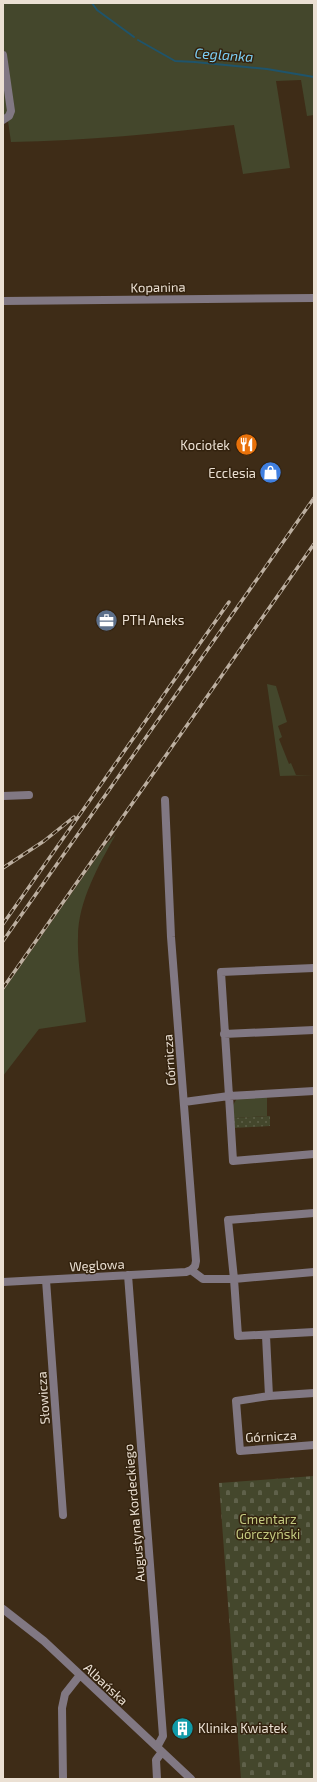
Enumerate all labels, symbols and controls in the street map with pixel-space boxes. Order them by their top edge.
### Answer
water label: Ceglanka [194,44,254,65]
street label: Kopanina [130,279,186,295]
restaurant icon: Kociołek [233,432,259,458]
place label: Kociołek [180,437,230,453]
shop icon: Ecclesia [258,460,284,486]
place label: Ecclesia [208,465,256,481]
office icon: PTH Aneks [93,607,119,633]
place label: PTH Aneks [122,612,184,628]
street label: Górnicza [159,1034,179,1086]
street label: Węglowa [69,1256,125,1274]
street label: Słowicza [33,1371,53,1425]
street label: Górnicza [245,1427,297,1445]
street label: Augustyna Kordeckiego [120,1443,148,1583]
park label: Cmentarz Górczyński [236,1511,300,1542]
street label: Albańska [81,1660,131,1708]
building icon: Klinika Kwiatek [169,1715,195,1741]
place label: Klinika Kwiatek [198,1720,288,1736]

